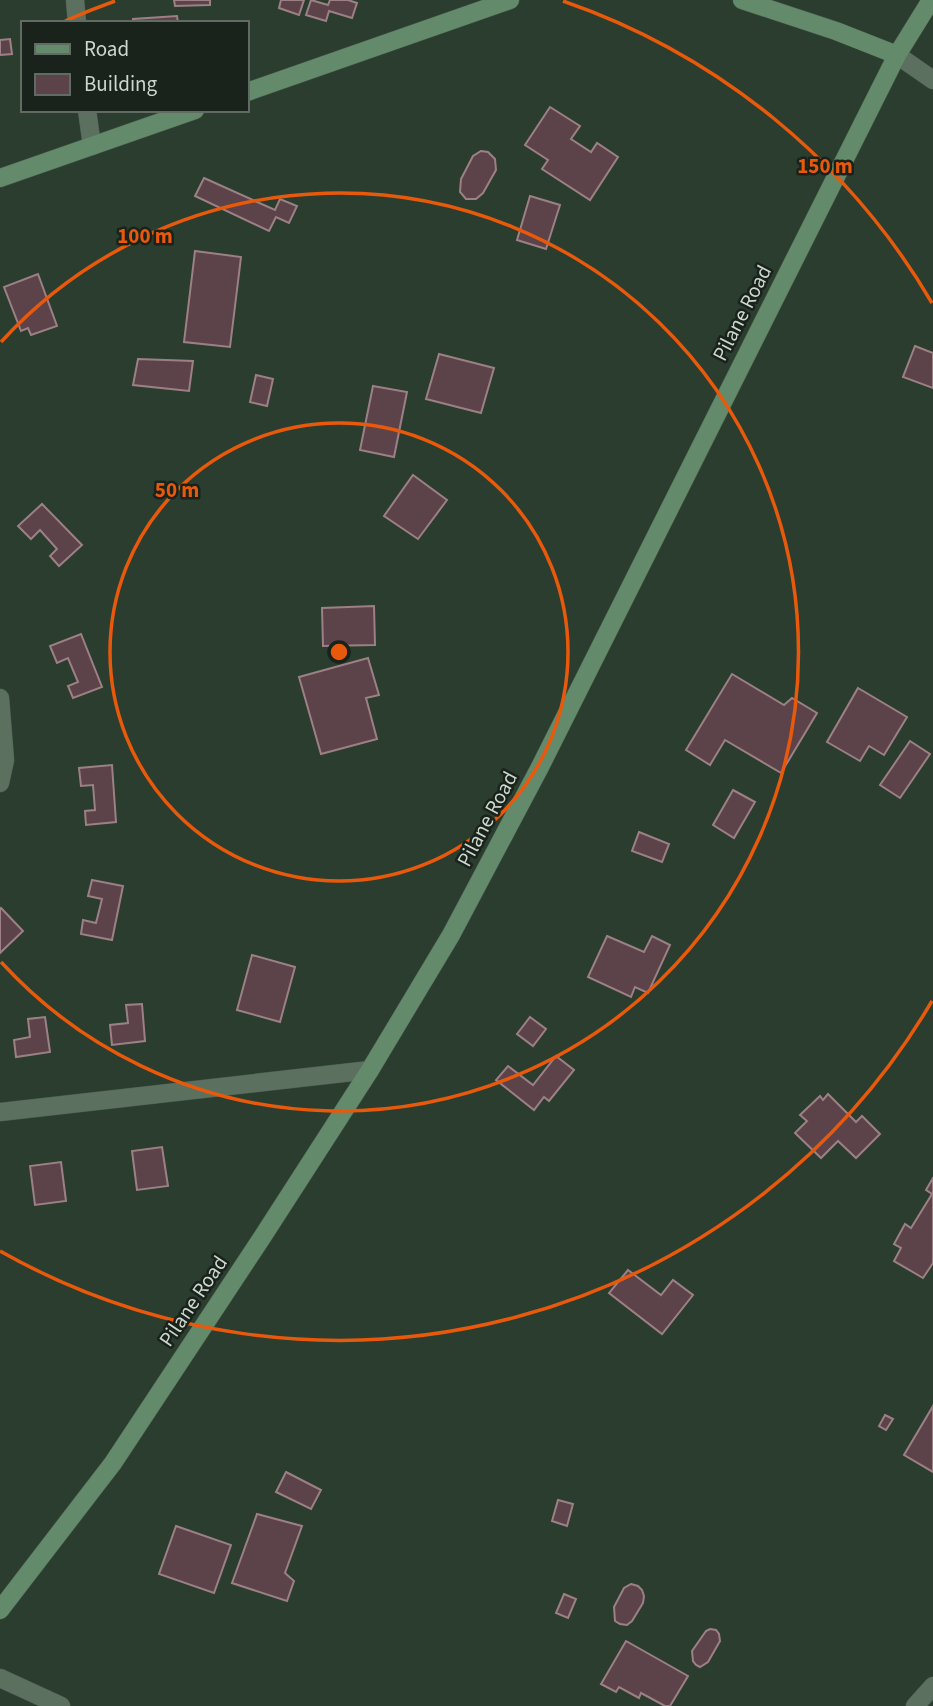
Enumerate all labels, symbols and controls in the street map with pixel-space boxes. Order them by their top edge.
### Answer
legend [21,21,248,112]
text: Road [84,34,129,64]
text: Building [84,69,158,99]
text: 150 m [797,151,853,181]
text: 100 m [117,221,173,251]
street label: Pilane Road [705,260,779,366]
text: 50 m [155,475,199,505]
centre of rings [327,640,351,664]
street label: Pilane Road [449,766,525,872]
street label: Pilane Road [151,1249,235,1353]

